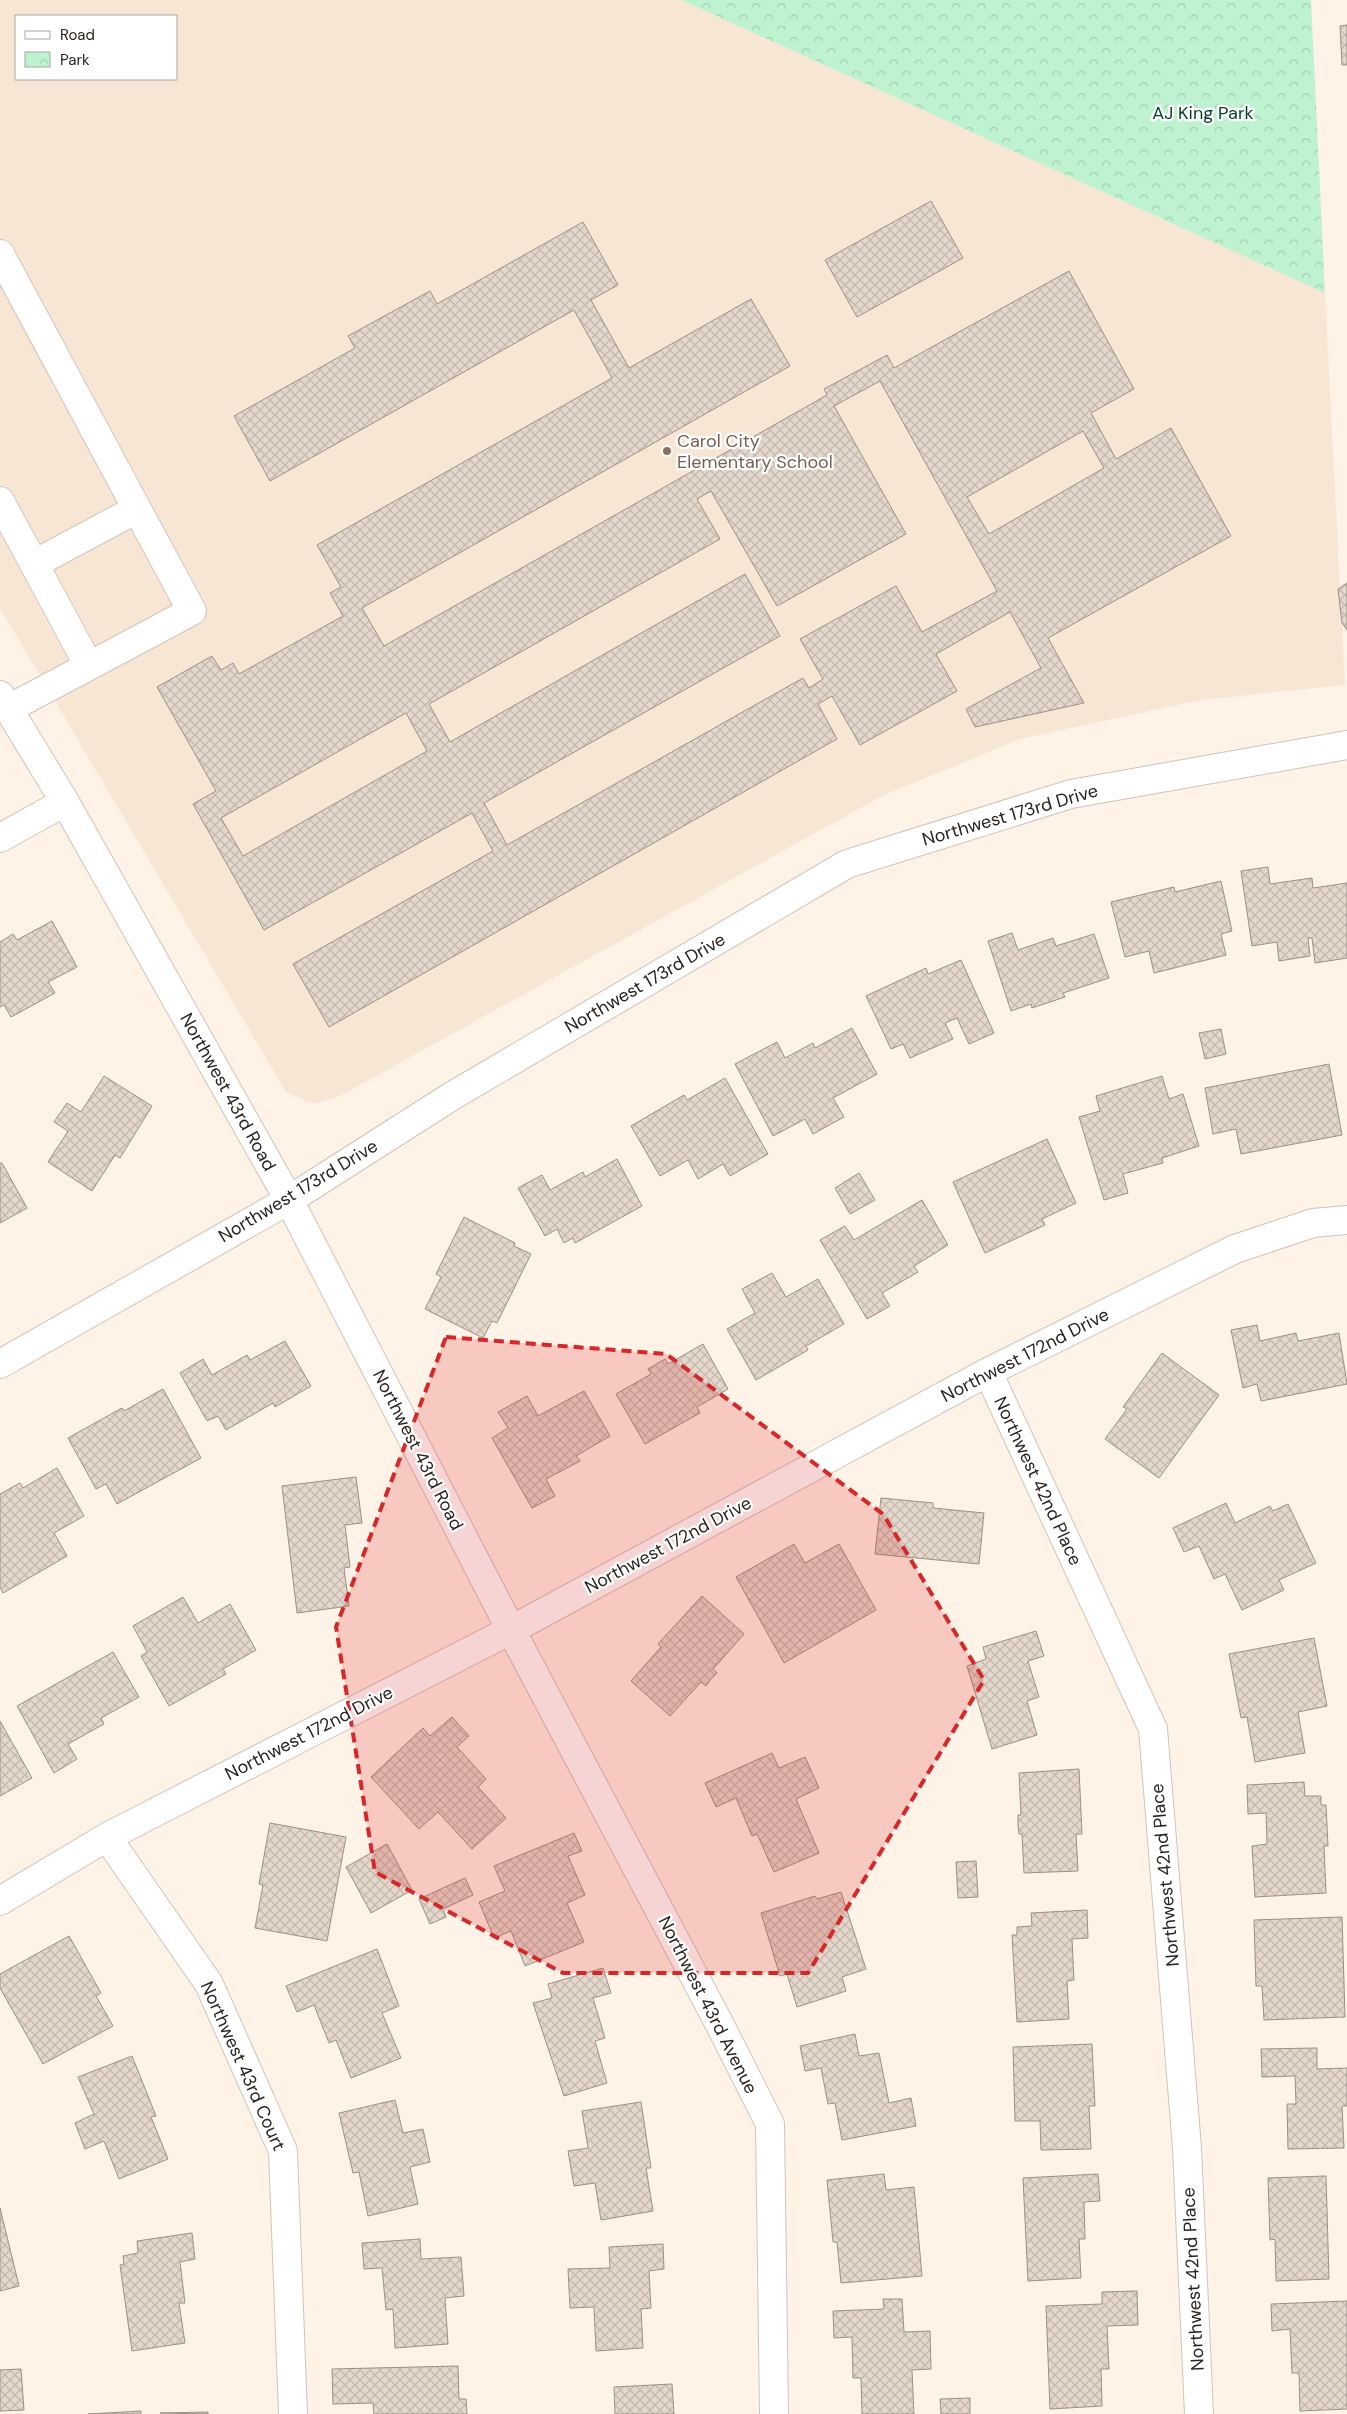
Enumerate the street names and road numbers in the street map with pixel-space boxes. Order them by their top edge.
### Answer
street label: Northwest 173rd Drive [919,778,1101,852]
street label: Northwest 173rd Drive [560,927,730,1039]
street label: Northwest 43rd Road [175,1009,281,1175]
street label: Northwest 173rd Drive [214,1134,382,1248]
street label: Northwest 172nd Drive [937,1302,1113,1408]
street label: Northwest 43rd Road [367,1366,469,1534]
street label: Northwest 42nd Place [988,1393,1088,1569]
street label: Northwest 172nd Drive [581,1491,755,1599]
street label: Northwest 172nd Drive [221,1680,397,1786]
street label: Northwest 42nd Place [1145,1782,1185,1968]
street label: Northwest 43rd Avenue [653,1912,763,2098]
street label: Northwest 43rd Court [195,1978,291,2154]
street label: Northwest 42nd Place [1176,2187,1210,2371]

